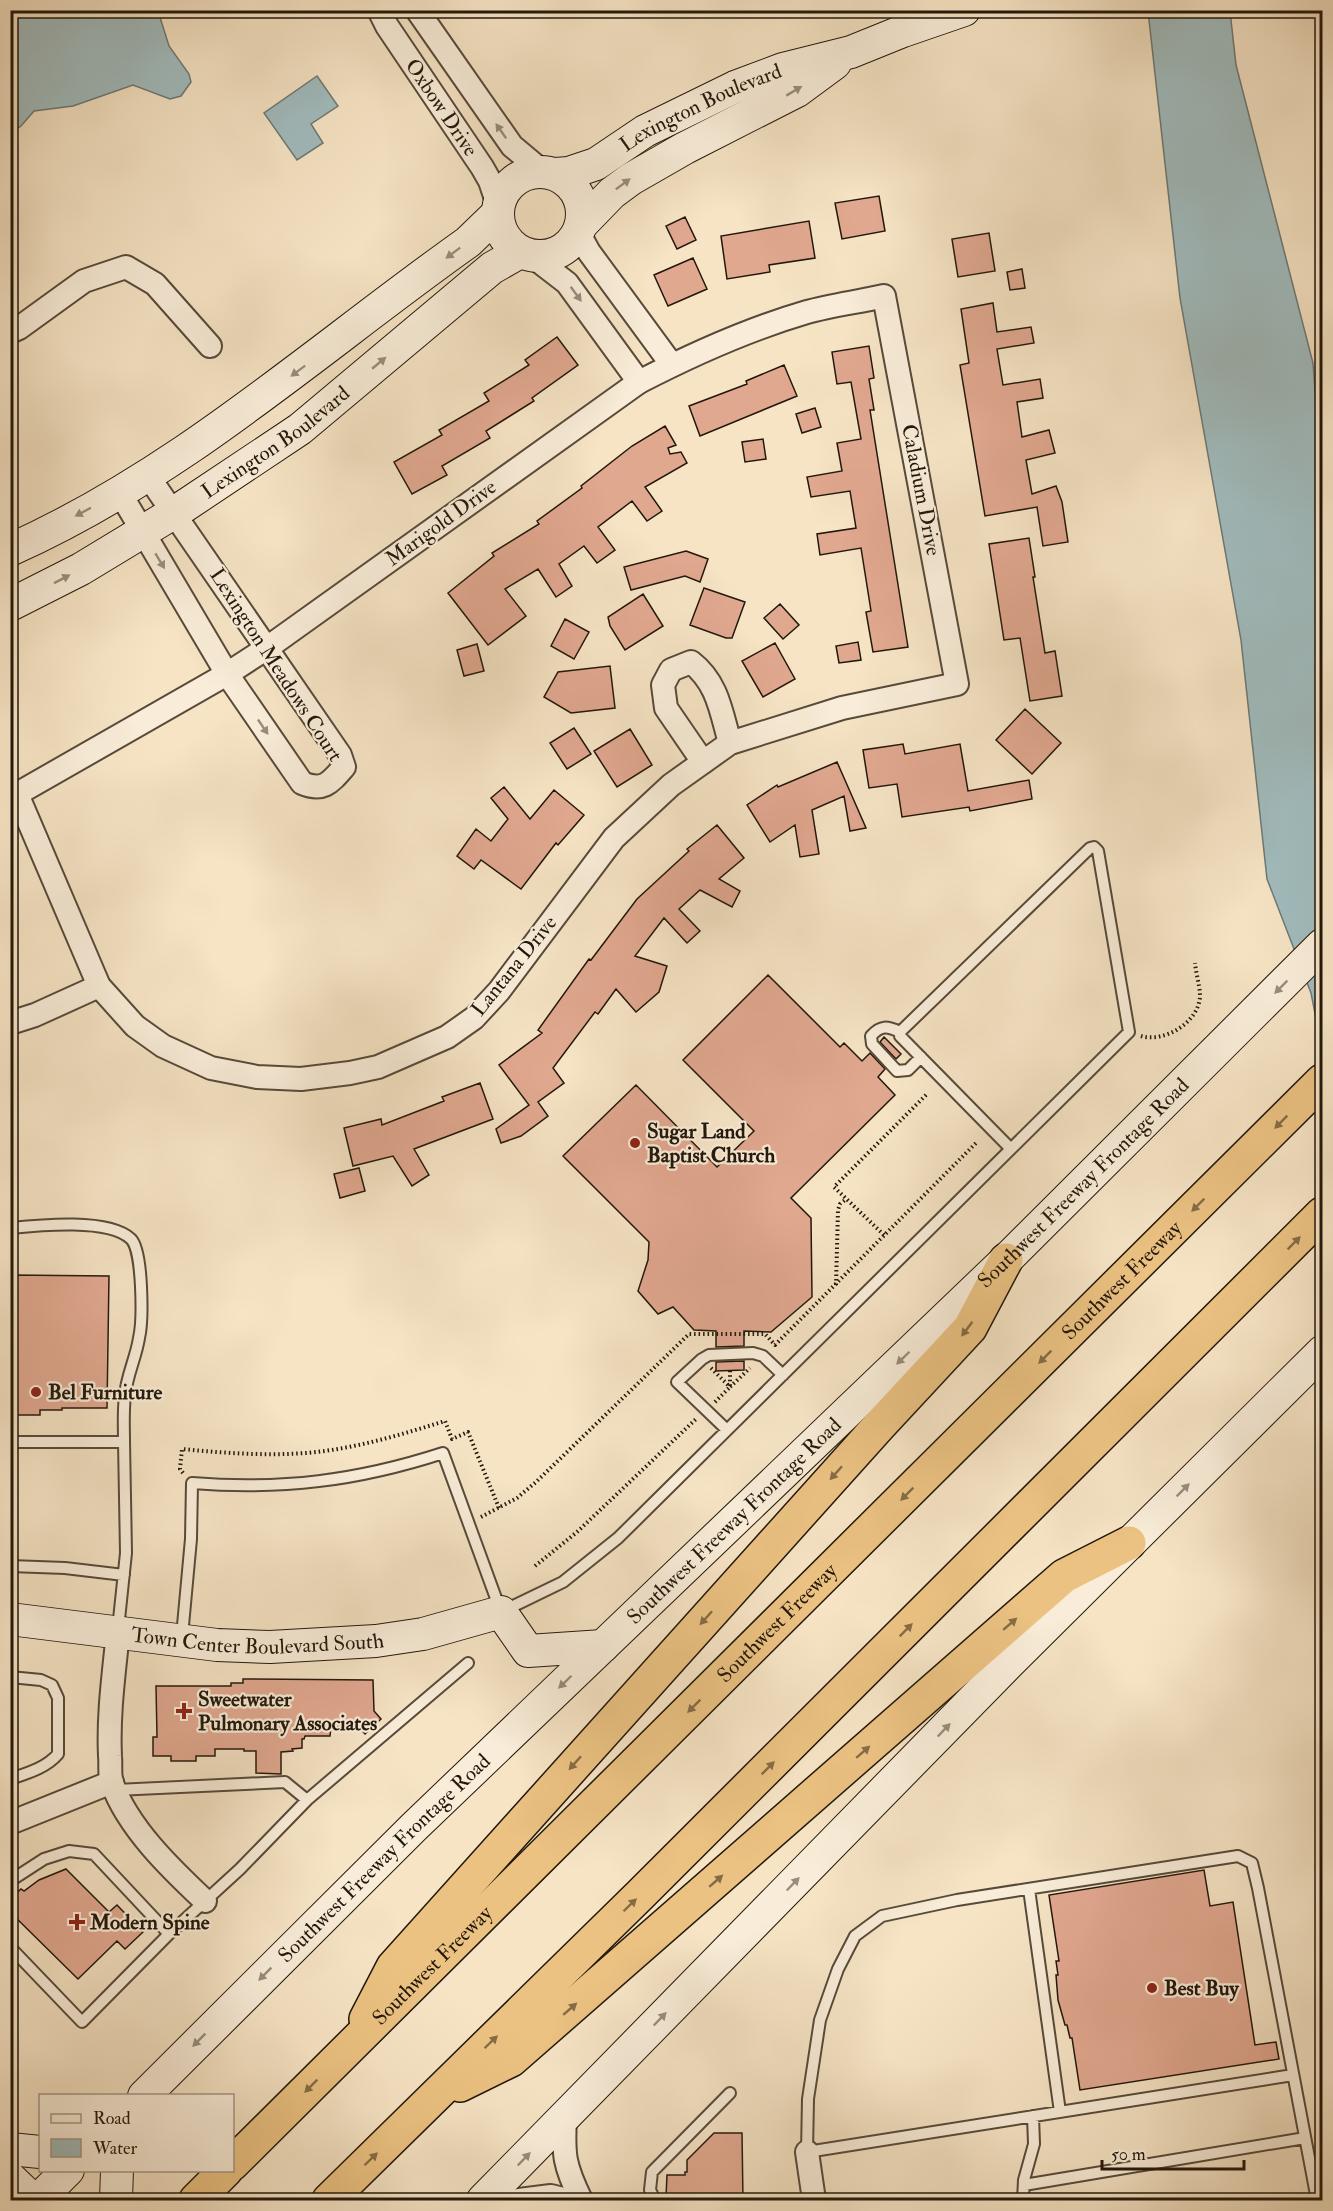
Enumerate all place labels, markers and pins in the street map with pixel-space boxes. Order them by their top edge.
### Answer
place label: Sugar Land Baptist Church [647,1118,775,1169]
marker: Sugar Land Baptist Church [628,1136,642,1150]
place label: Bel Furniture [48,1379,162,1406]
marker: Bel Furniture [29,1385,43,1399]
place label: Sweetwater Pulmonary Associates [198,1686,377,1737]
marker: Sweetwater Pulmonary Associates [175,1702,193,1720]
place label: Modern Spine [89,1909,210,1936]
marker: Modern Spine [68,1913,86,1931]
place label: Best Buy [1164,1975,1240,2002]
marker: Best Buy [1145,1981,1159,1995]

